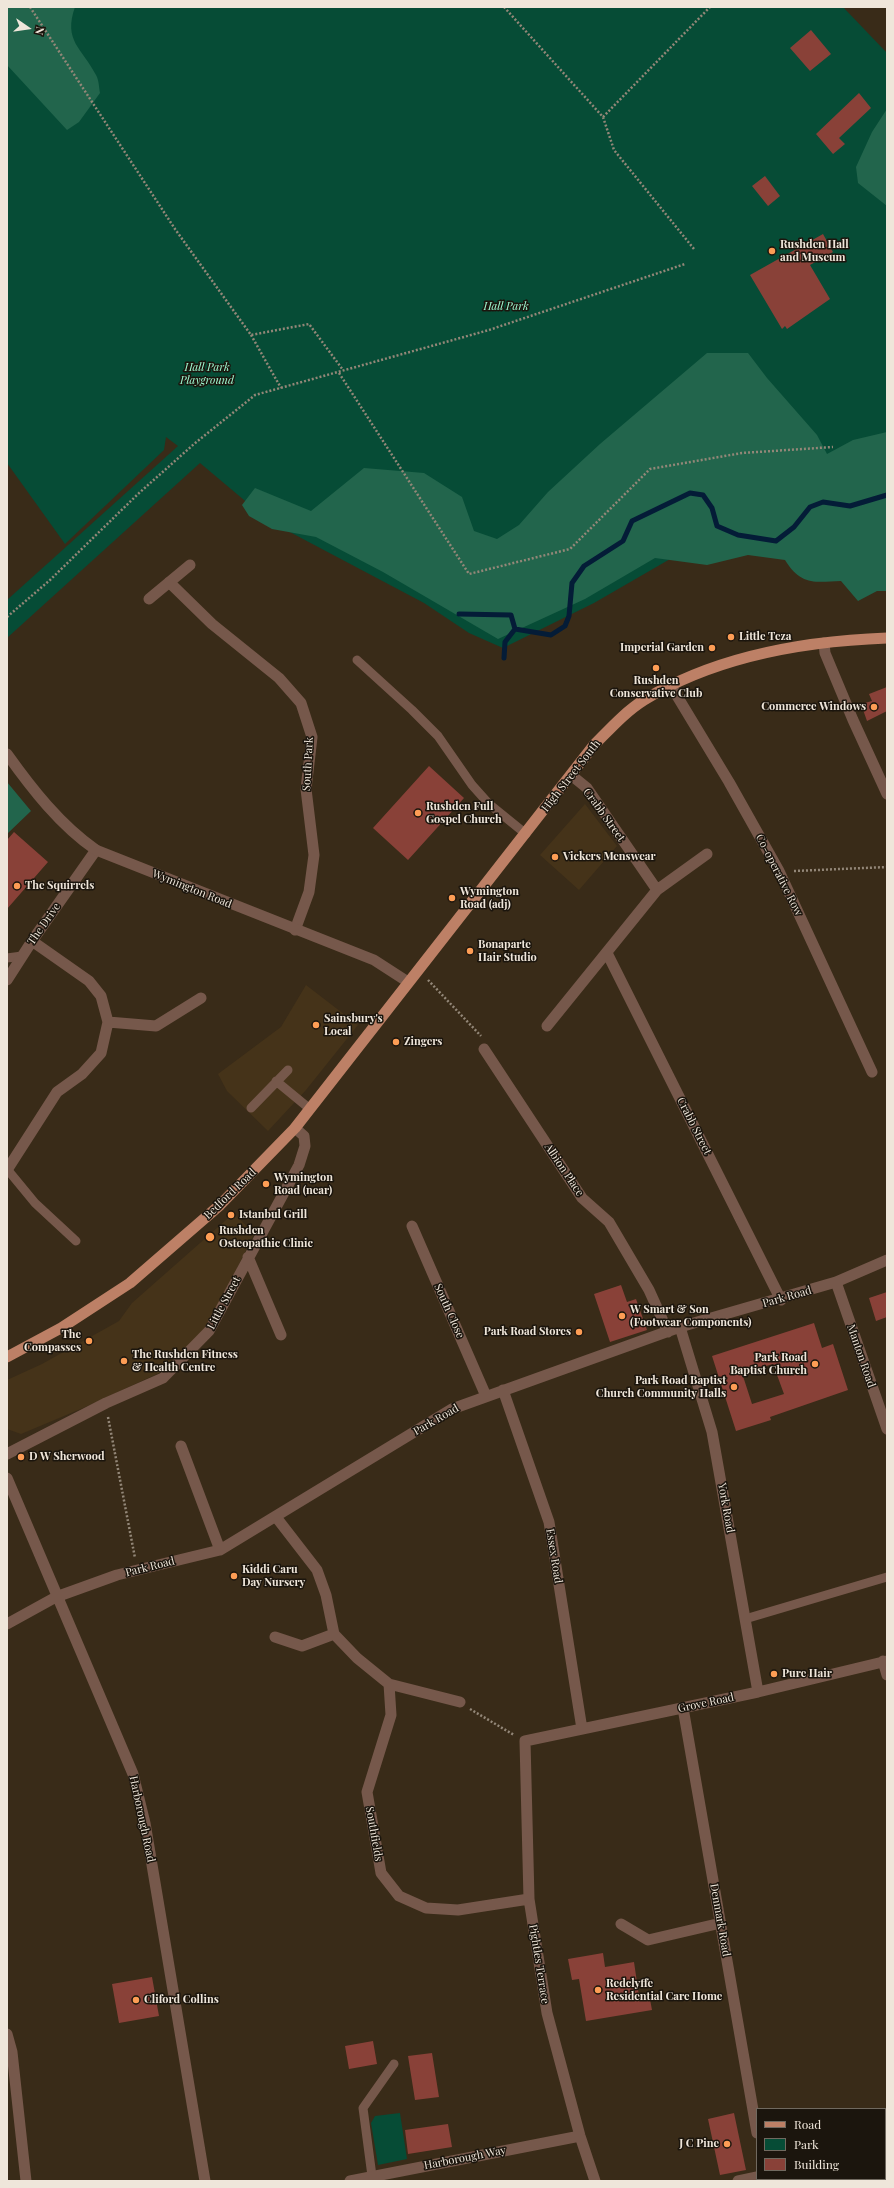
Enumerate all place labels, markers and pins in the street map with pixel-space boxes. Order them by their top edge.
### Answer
place label: Rushden Hall and Museum [780,238,849,264]
marker: Rushden Hall and Museum [767,246,777,256]
place label: Little Teza [739,630,791,644]
marker: Little Teza [726,632,736,642]
place label: Imperial Garden [620,641,704,655]
marker: Imperial Garden [707,643,717,653]
marker: Rushden Conservative Club [651,663,661,673]
place label: Rushden Conservative Club [610,674,702,700]
place label: Commerce Windows [761,700,866,714]
marker: Commerce Windows [869,702,879,712]
place label: Rushden Full Gospel Church [426,800,502,826]
marker: Rushden Full Gospel Church [413,808,423,818]
place label: Vickers Menswear [563,850,656,864]
marker: Vickers Menswear [550,852,560,862]
place label: The Squirrels [25,879,94,893]
marker: The Squirrels [12,881,22,891]
place label: Wymington Road (adj) [460,885,519,911]
marker: Wymington Road (adj) [447,893,457,903]
place label: Bonaparte Hair Studio [478,938,537,964]
marker: Bonaparte Hair Studio [465,946,475,956]
place label: Sainsbury's Local [324,1012,383,1038]
marker: Sainsbury's Local [311,1020,321,1030]
place label: Zingers [404,1035,442,1049]
marker: Zingers [391,1037,401,1047]
place label: Wymington Road (near) [274,1171,333,1197]
marker: Wymington Road (near) [261,1179,271,1189]
place label: Istanbul Grill [239,1208,307,1222]
marker: Istanbul Grill [226,1210,236,1220]
place label: Rushden Osteopathic Clinic [219,1224,313,1250]
marker: Rushden Osteopathic Clinic [204,1231,216,1243]
place label: W Smart & Son (Footwear Components) [630,1303,752,1329]
marker: W Smart & Son (Footwear Components) [617,1311,627,1321]
place label: Park Road Stores [484,1325,571,1339]
marker: Park Road Stores [574,1327,584,1337]
place label: The Compasses [24,1328,81,1354]
marker: The Compasses [84,1336,94,1346]
place label: The Rushden Fitness & Health Centre [132,1348,238,1374]
place label: Park Road Baptist Church [730,1351,807,1377]
marker: The Rushden Fitness & Health Centre [119,1356,129,1366]
marker: Park Road Baptist Church [810,1359,820,1369]
place label: Park Road Baptist Church Community Halls [596,1374,726,1400]
marker: Park Road Baptist Church Community Halls [729,1382,739,1392]
place label: D W Sherwood [29,1450,104,1464]
marker: D W Sherwood [16,1452,26,1462]
place label: Kiddi Caru Day Nursery [242,1563,305,1589]
marker: Kiddi Caru Day Nursery [229,1571,239,1581]
place label: Pure Hair [782,1667,832,1681]
marker: Pure Hair [769,1669,779,1679]
place label: Redclyffe Residential Care Home [606,1977,722,2003]
marker: Redclyffe Residential Care Home [593,1985,603,1995]
place label: Cliford Collins [144,1993,219,2007]
marker: Cliford Collins [131,1995,141,2005]
place label: J C Pine [679,2137,719,2151]
marker: J C Pine [722,2139,732,2149]

